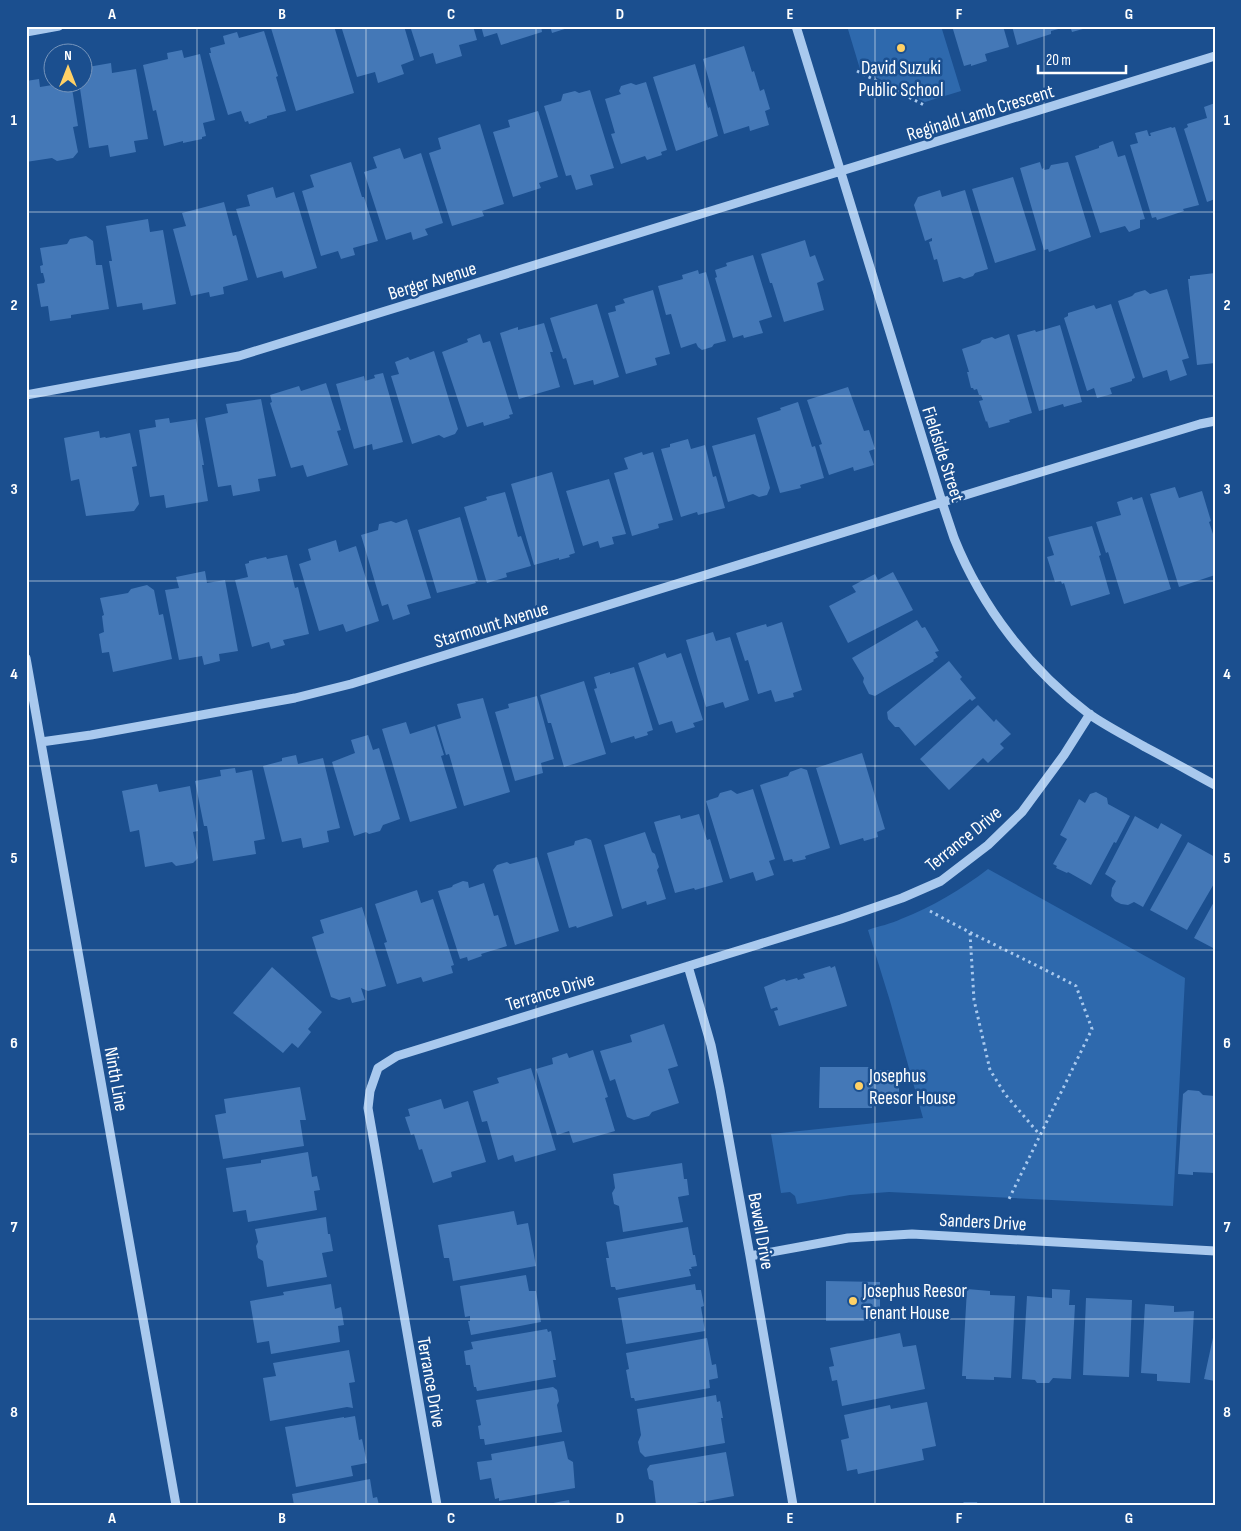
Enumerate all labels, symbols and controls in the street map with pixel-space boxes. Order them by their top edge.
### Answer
text: A [107,5,116,24]
text: B [278,5,286,24]
text: C [447,5,455,24]
text: D [616,5,624,24]
text: E [787,5,794,24]
text: F [956,5,963,24]
text: G [1125,5,1133,24]
north arrow [42,42,92,92]
marker: David Suzuki Public School [895,42,907,54]
scale bar [1038,42,1126,74]
text: N [64,47,72,64]
text: 20 m [1046,51,1071,70]
place label: David Suzuki Public School [858,57,944,102]
street label: Reginald Lamb Crescent [904,80,1057,147]
text: 1 [11,111,18,130]
text: 1 [1224,111,1231,130]
street label: Berger Avenue [386,257,479,306]
text: 2 [10,296,18,315]
text: 2 [1223,296,1231,315]
street label: Fieldside Street [916,404,969,505]
text: 3 [10,480,18,499]
text: 3 [1223,480,1231,499]
street label: Starmount Avenue [432,597,551,654]
text: 4 [10,665,18,684]
text: 4 [1223,665,1231,684]
street label: Terrance Drive [921,801,1007,877]
text: 5 [10,849,18,868]
text: 5 [1223,849,1231,868]
street label: Terrance Drive [503,968,598,1017]
text: 6 [10,1034,18,1053]
text: 6 [1223,1034,1231,1053]
street label: Ninth Line [99,1045,132,1113]
place label: Josephus Reesor House [868,1065,956,1110]
marker: Josephus Reesor House [853,1080,865,1092]
street label: Bewell Drive [742,1191,779,1271]
street label: Sanders Drive [939,1209,1027,1236]
text: 7 [11,1218,18,1237]
text: 7 [1224,1218,1231,1237]
place label: Josephus Reesor Tenant House [862,1280,968,1325]
marker: Josephus Reesor Tenant House [847,1295,859,1307]
street label: Terrance Drive [411,1335,450,1429]
text: 8 [10,1403,18,1422]
text: 8 [1223,1403,1231,1422]
text: A [107,1509,116,1528]
text: B [278,1509,286,1528]
text: C [447,1509,455,1528]
text: D [616,1509,624,1528]
text: E [787,1509,794,1528]
text: F [956,1509,963,1528]
text: G [1125,1509,1133,1528]

